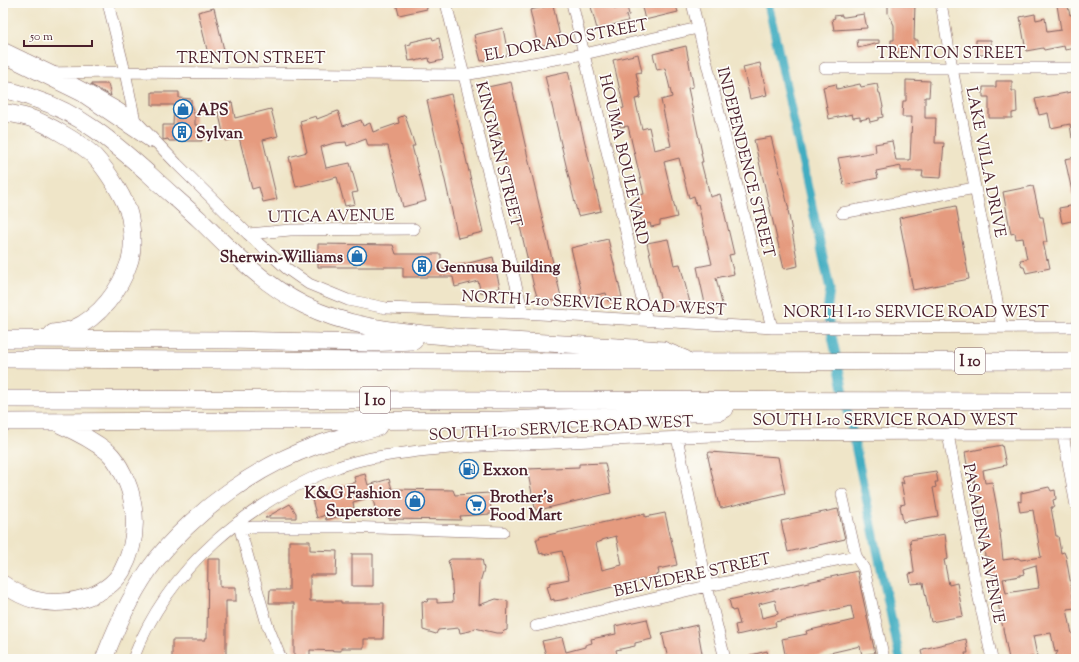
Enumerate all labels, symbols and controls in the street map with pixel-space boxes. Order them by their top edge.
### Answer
street label: EL DORADO STREET [483,14,650,69]
scale bar [24,22,92,48]
text: 50 m [29,28,53,46]
street label: TRENTON STREET [877,43,1025,66]
street label: TRENTON STREET [177,48,325,71]
street label: INDEPENDENCE STREET [710,65,779,260]
street label: HOUMA BOULEVARD [592,72,653,247]
street label: KINGMAN STREET [468,79,527,230]
street label: LAKE VILLA DRIVE [959,85,1011,240]
shop icon: APS [172,98,194,120]
place label: APS [197,100,229,123]
building icon: Sylvan [171,121,193,143]
place label: Sylvan [196,123,243,146]
street label: UTICA AVENUE [267,205,395,230]
shop icon: Sherwin-Williams [346,245,368,267]
place label: Sherwin-Williams [220,247,343,270]
building icon: Gennusa Building [411,255,433,277]
place label: Gennusa Building [436,257,561,280]
street label: NORTH I-10 SERVICE ROAD WEST [461,286,727,323]
street label: NORTH I-10 SERVICE ROAD WEST [783,302,1049,325]
road number: I 10 [955,348,985,374]
road number: I 10 [360,387,390,413]
street label: SOUTH I-10 SERVICE ROAD WEST [752,410,1018,433]
street label: SOUTH I-10 SERVICE ROAD WEST [428,411,694,448]
fuel station icon: Exxon [458,458,480,480]
place label: Exxon [483,460,529,483]
street label: PASADENA AVENUE [956,462,1009,626]
place label: K&G Fashion Superstore [305,483,402,524]
place label: Brother's Food Mart [490,487,562,528]
shop icon: K&G Fashion Superstore [404,490,426,512]
supermarket icon: Brother's Food Mart [465,494,487,516]
street label: BELVEDERE STREET [612,549,773,604]

